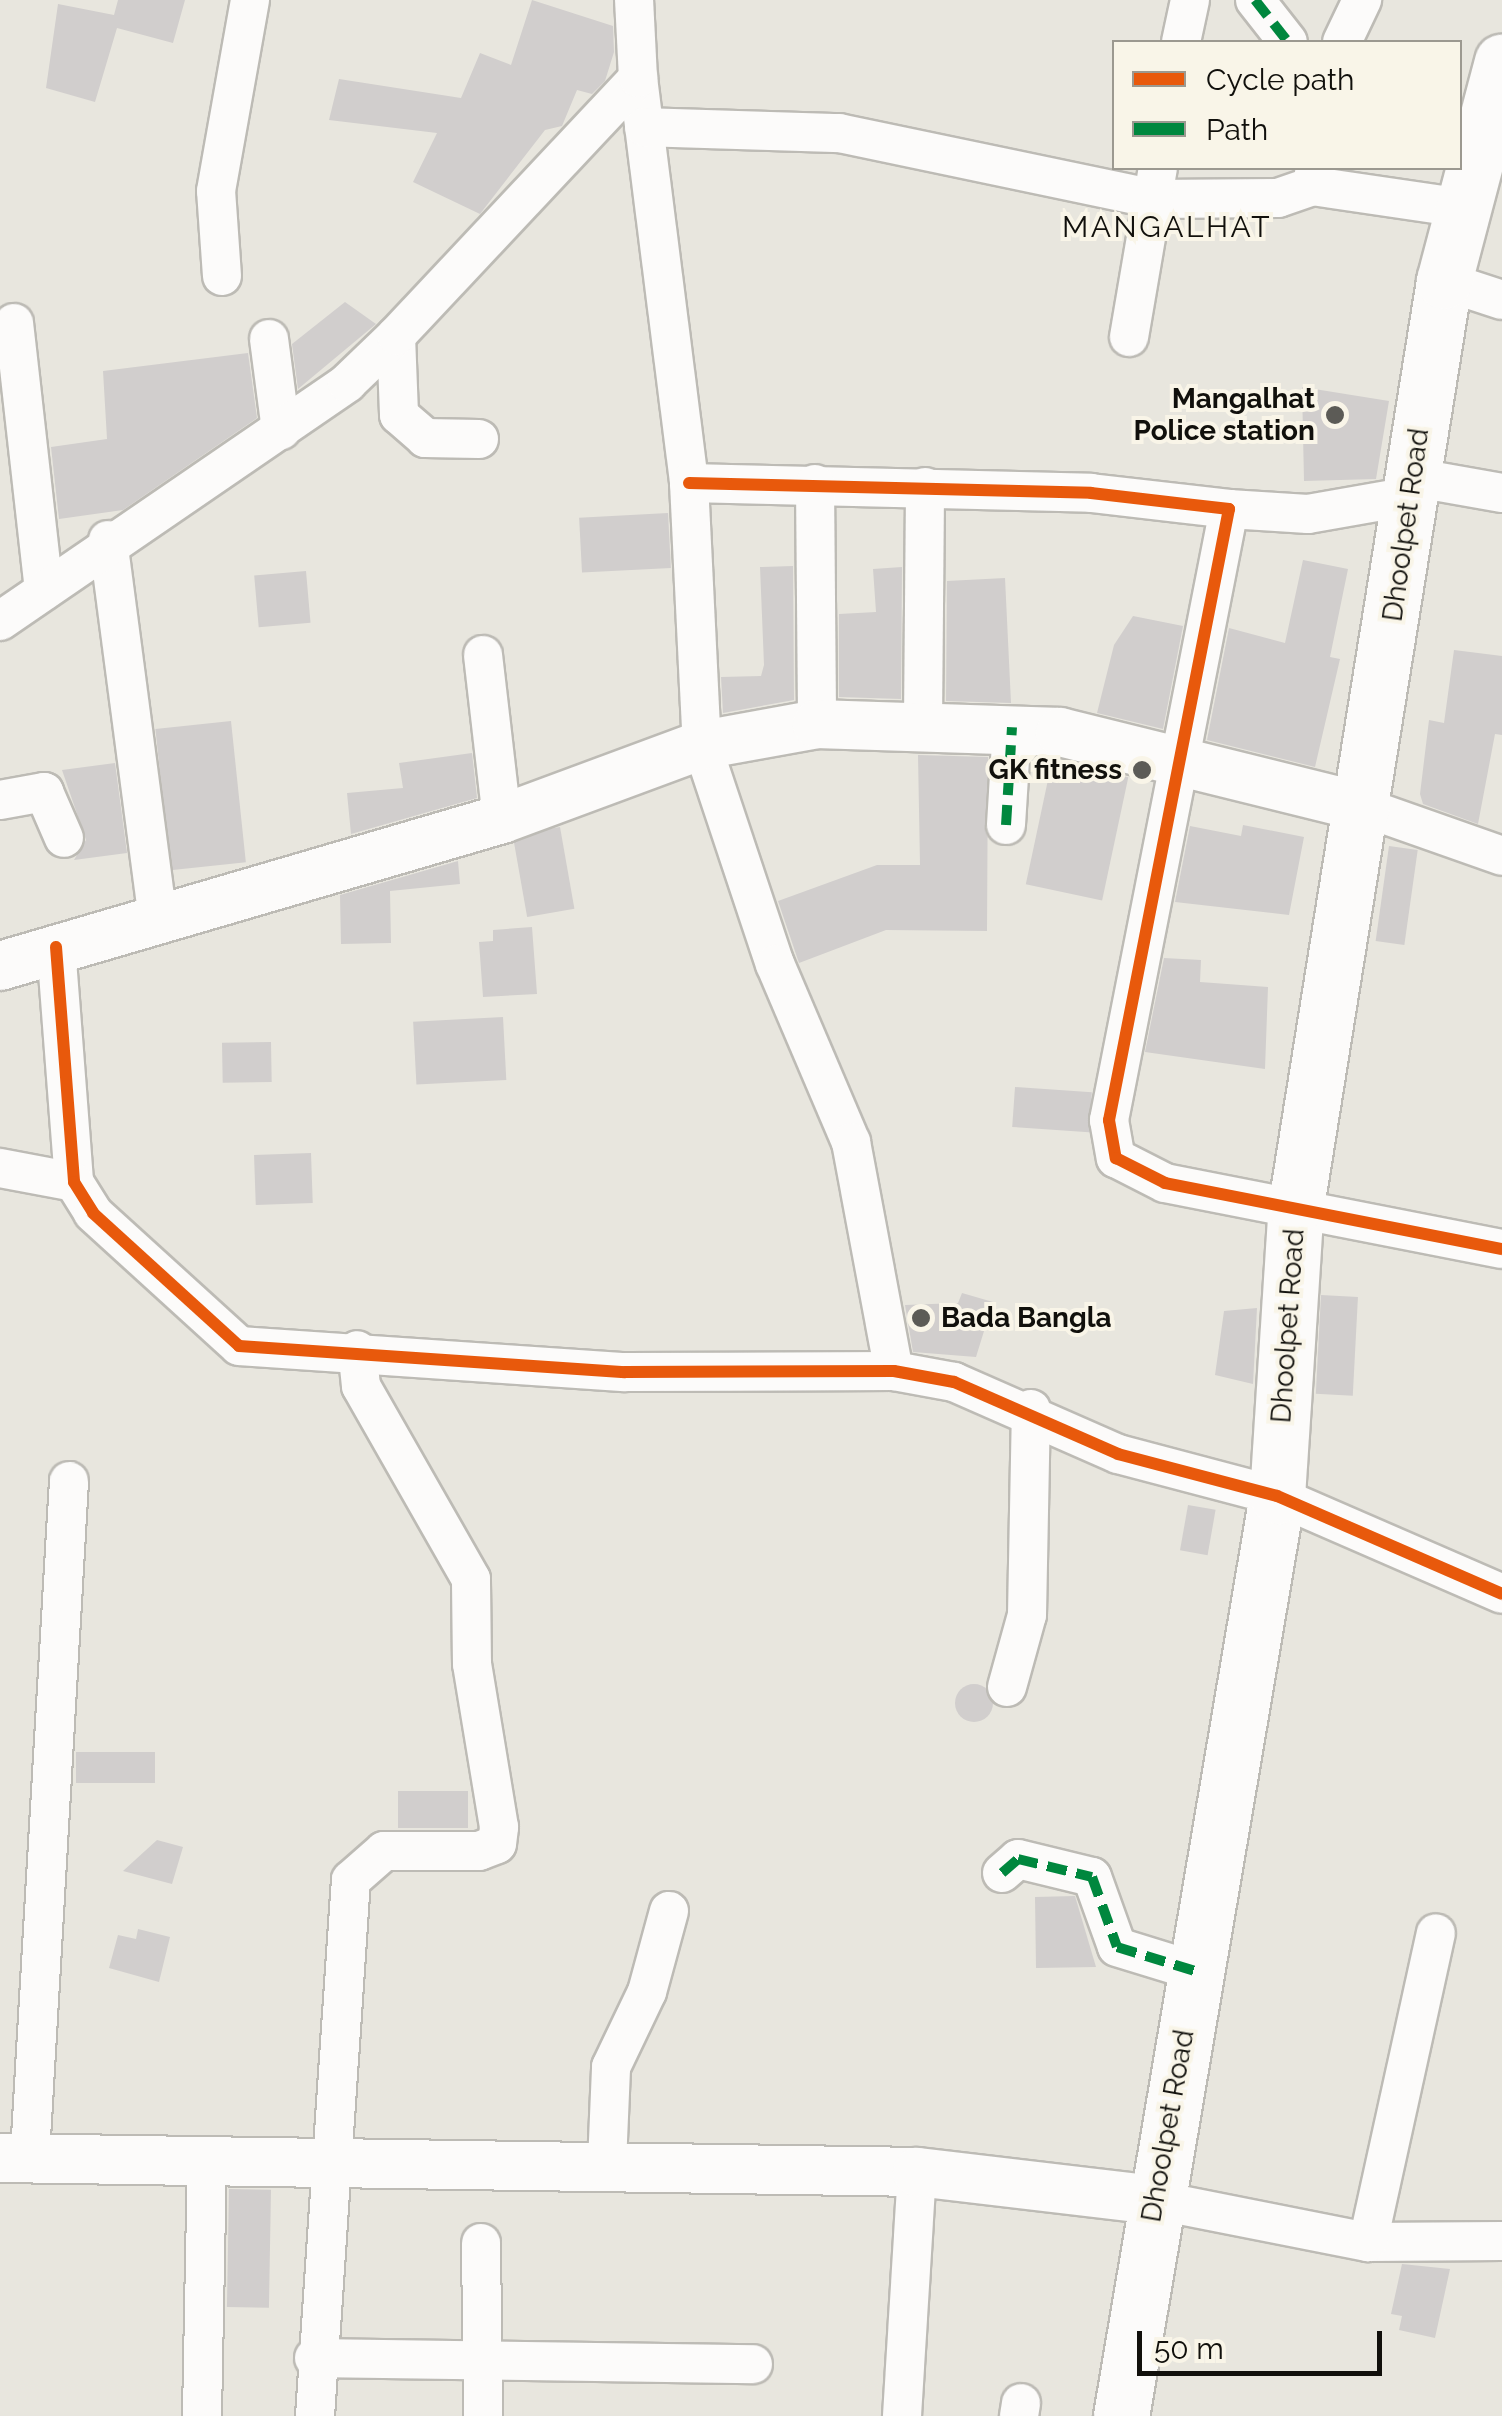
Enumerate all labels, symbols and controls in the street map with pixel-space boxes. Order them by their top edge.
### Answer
legend [1112,40,1462,170]
text: Cycle path [1206,62,1354,97]
text: Path [1206,112,1268,147]
district label: MANGALHAT [1062,209,1272,245]
place label: Mangalhat Police station [1134,382,1315,448]
marker: Mangalhat Police station [1324,404,1346,426]
street label: Dhoolpet Road [1376,426,1436,624]
place label: GK fitness [988,753,1122,787]
marker: GK fitness [1131,759,1153,781]
street label: Dhoolpet Road [1264,1228,1312,1424]
place label: Bada Bangla [941,1301,1112,1335]
marker: Bada Bangla [910,1307,932,1329]
street label: Dhoolpet Road [1135,2027,1201,2225]
scale bar [1142,2311,1387,2373]
text: 50 m [1154,2331,1224,2366]

